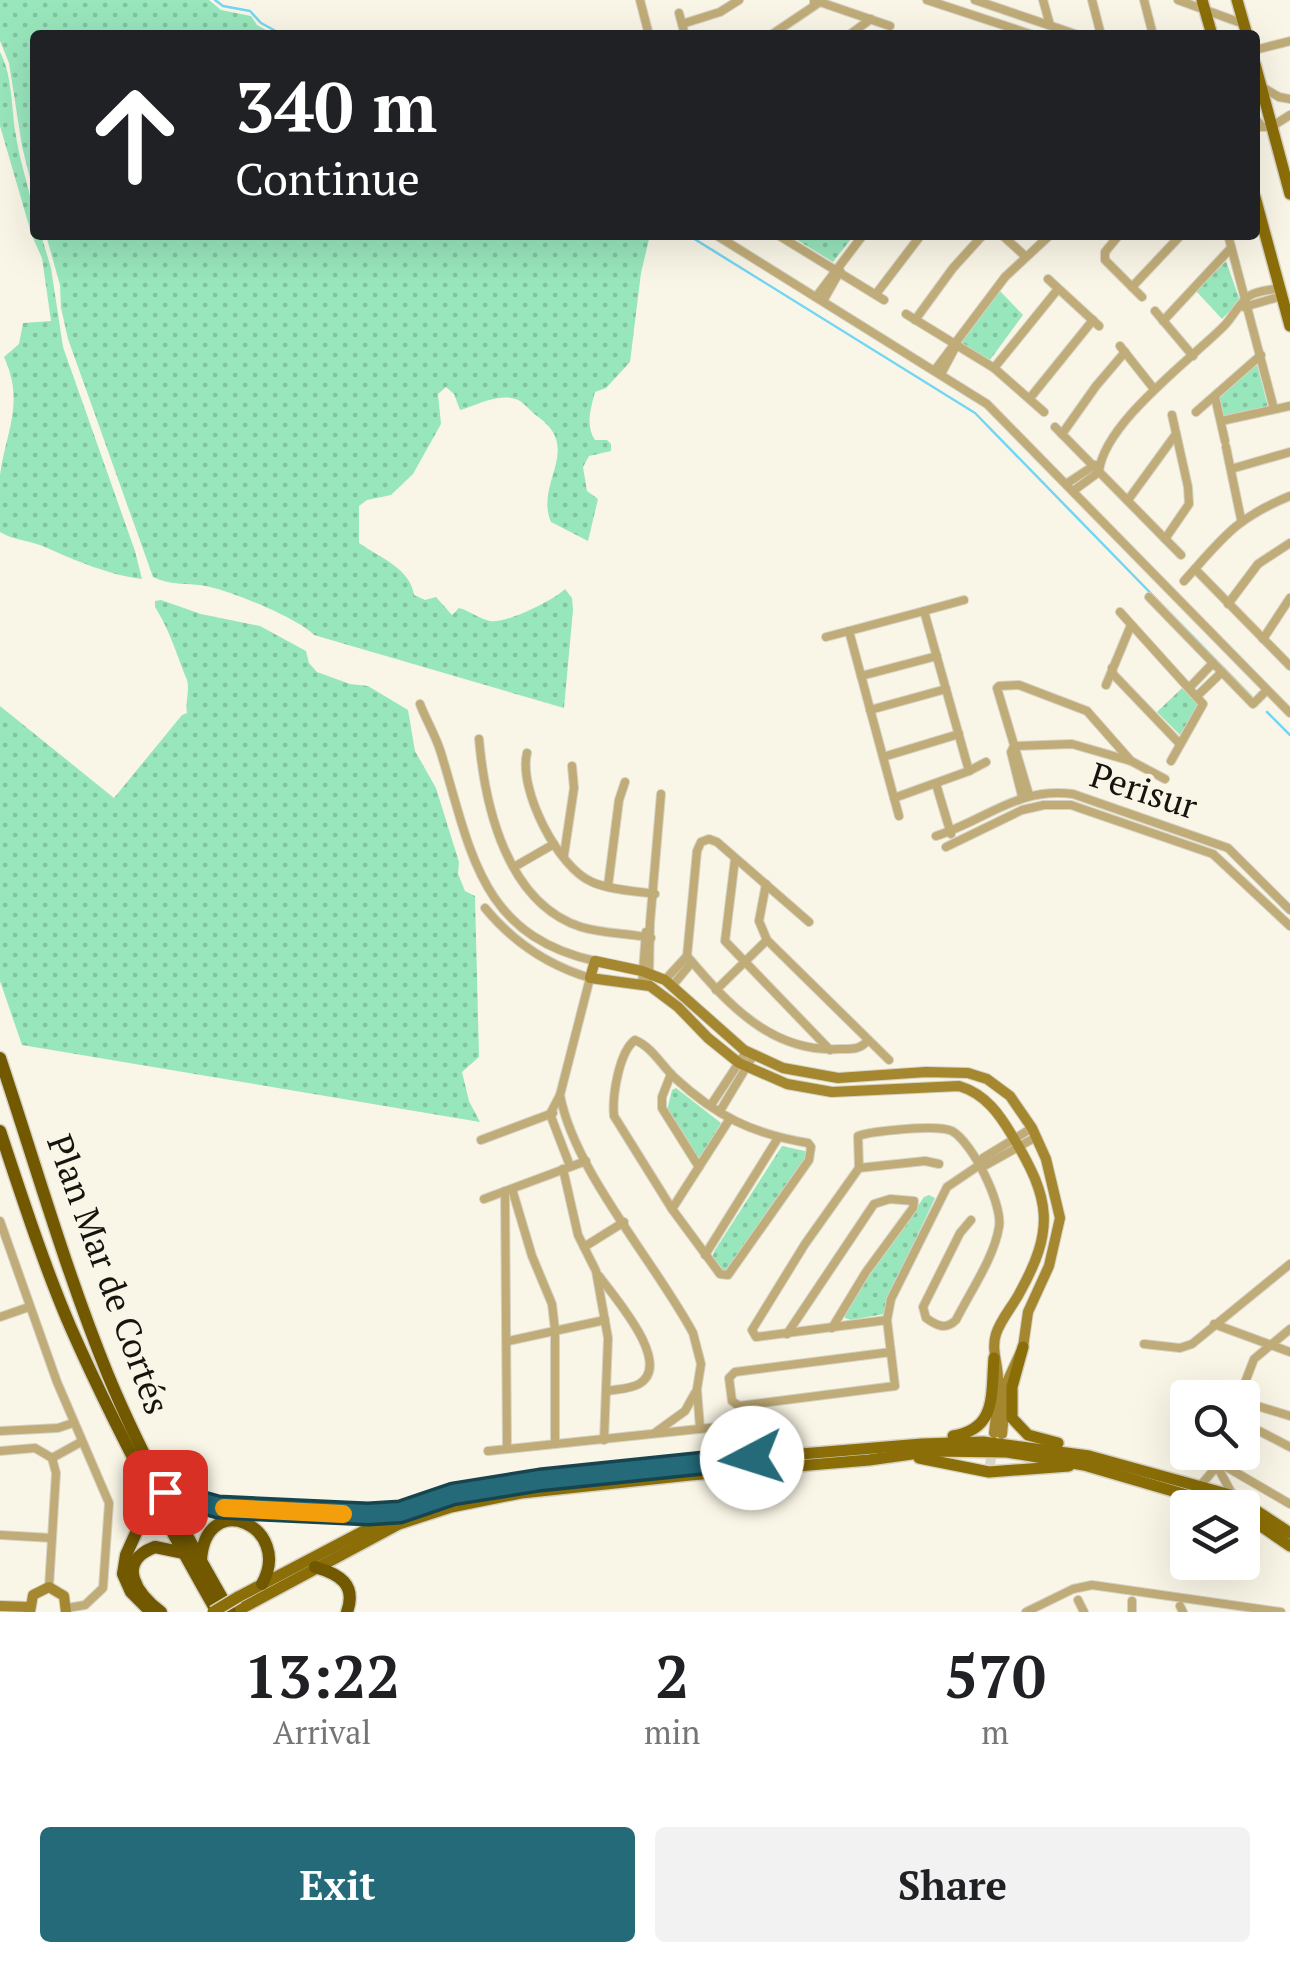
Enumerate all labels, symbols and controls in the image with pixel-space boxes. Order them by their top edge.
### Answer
text: 340 m [235,59,437,152]
icon: ahead [70,70,200,200]
text: Continue [235,148,420,208]
street label: Perisur [1085,751,1204,829]
street label: Plan Mar de Cortés [37,1128,181,1420]
map controls [1170,1380,1260,1580]
button: search [1170,1380,1260,1470]
position arrow [700,1406,804,1510]
pin [123,1450,208,1535]
icon: arrive [138,1465,193,1520]
button: layers [1170,1490,1260,1580]
text: 13:22 [244,1636,400,1715]
text: 2 [655,1636,689,1715]
text: 570 [944,1636,1046,1715]
text: Arrival [273,1711,371,1753]
text: min [644,1711,700,1753]
text: m [981,1711,1009,1753]
button: Exit [40,1827,635,1942]
button: Share [655,1827,1250,1942]

